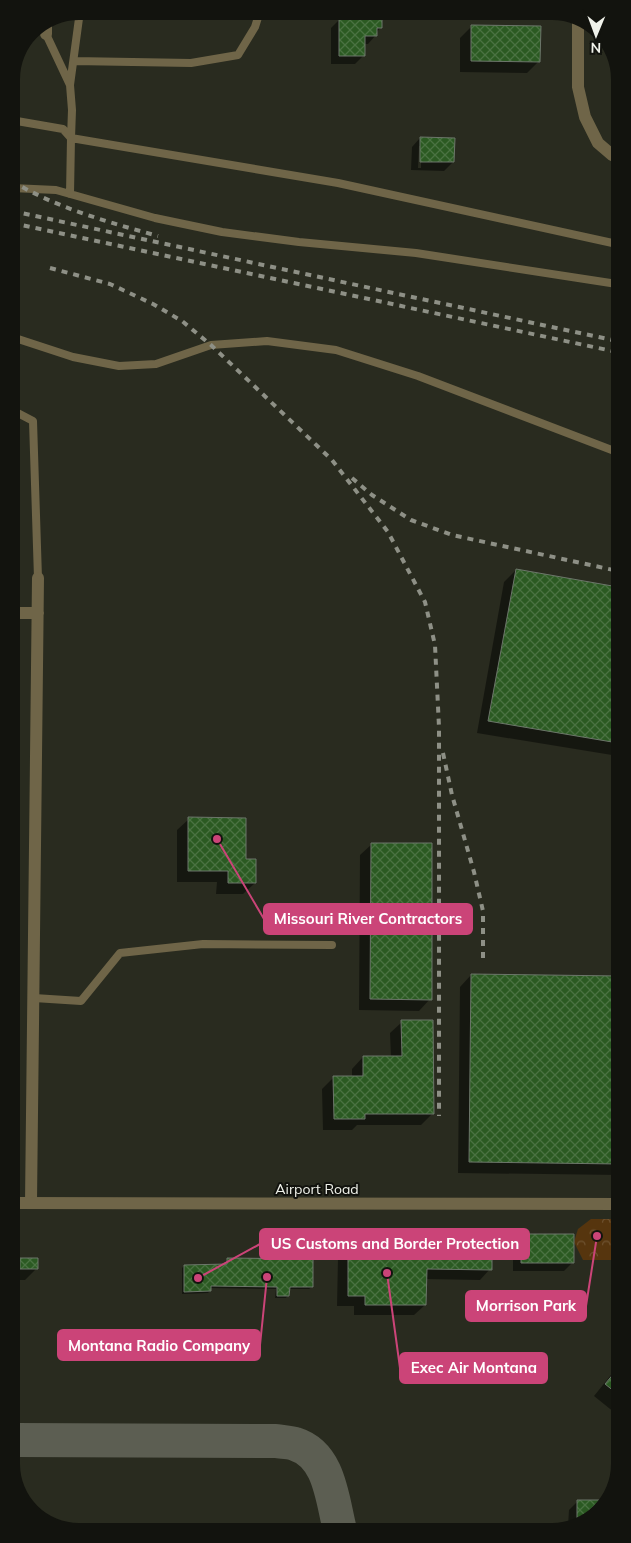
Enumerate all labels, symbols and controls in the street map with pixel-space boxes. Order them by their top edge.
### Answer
north arrow [571,10,621,60]
text: N [590,39,601,57]
callout: Missouri River Contractors [264,904,472,934]
text: Missouri River Contractors [274,909,462,928]
street label: Airport Road [275,1180,359,1198]
callout: US Customs and Border Protection [260,1229,529,1259]
text: US Customs and Border Protection [271,1234,519,1253]
callout: Morrison Park [466,1291,586,1321]
text: Morrison Park [476,1296,577,1315]
callout: Montana Radio Company [58,1330,260,1360]
text: Montana Radio Company [68,1336,251,1355]
callout: Exec Air Montana [400,1353,547,1383]
text: Exec Air Montana [411,1358,537,1377]

